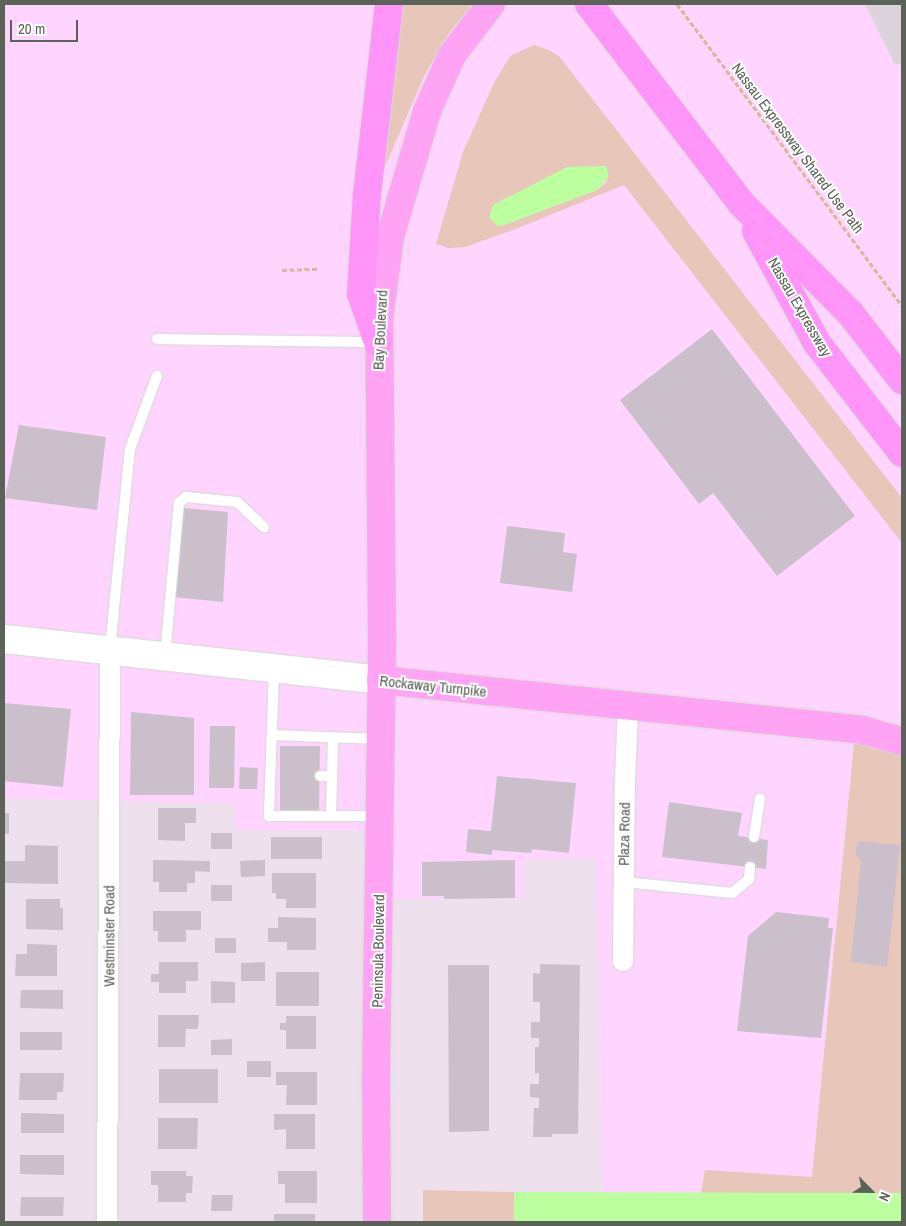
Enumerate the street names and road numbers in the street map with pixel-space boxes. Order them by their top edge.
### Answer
street label: Nassau Expressway Shared Use Path [728,59,868,237]
street label: Nassau Expressway [764,254,836,360]
street label: Bay Boulevard [369,290,391,370]
street label: Rockaway Turnpike [379,671,487,701]
street label: Plaza Road [614,802,634,866]
street label: Westminster Road [100,885,118,987]
street label: Peninsula Boulevard [368,894,388,1008]

